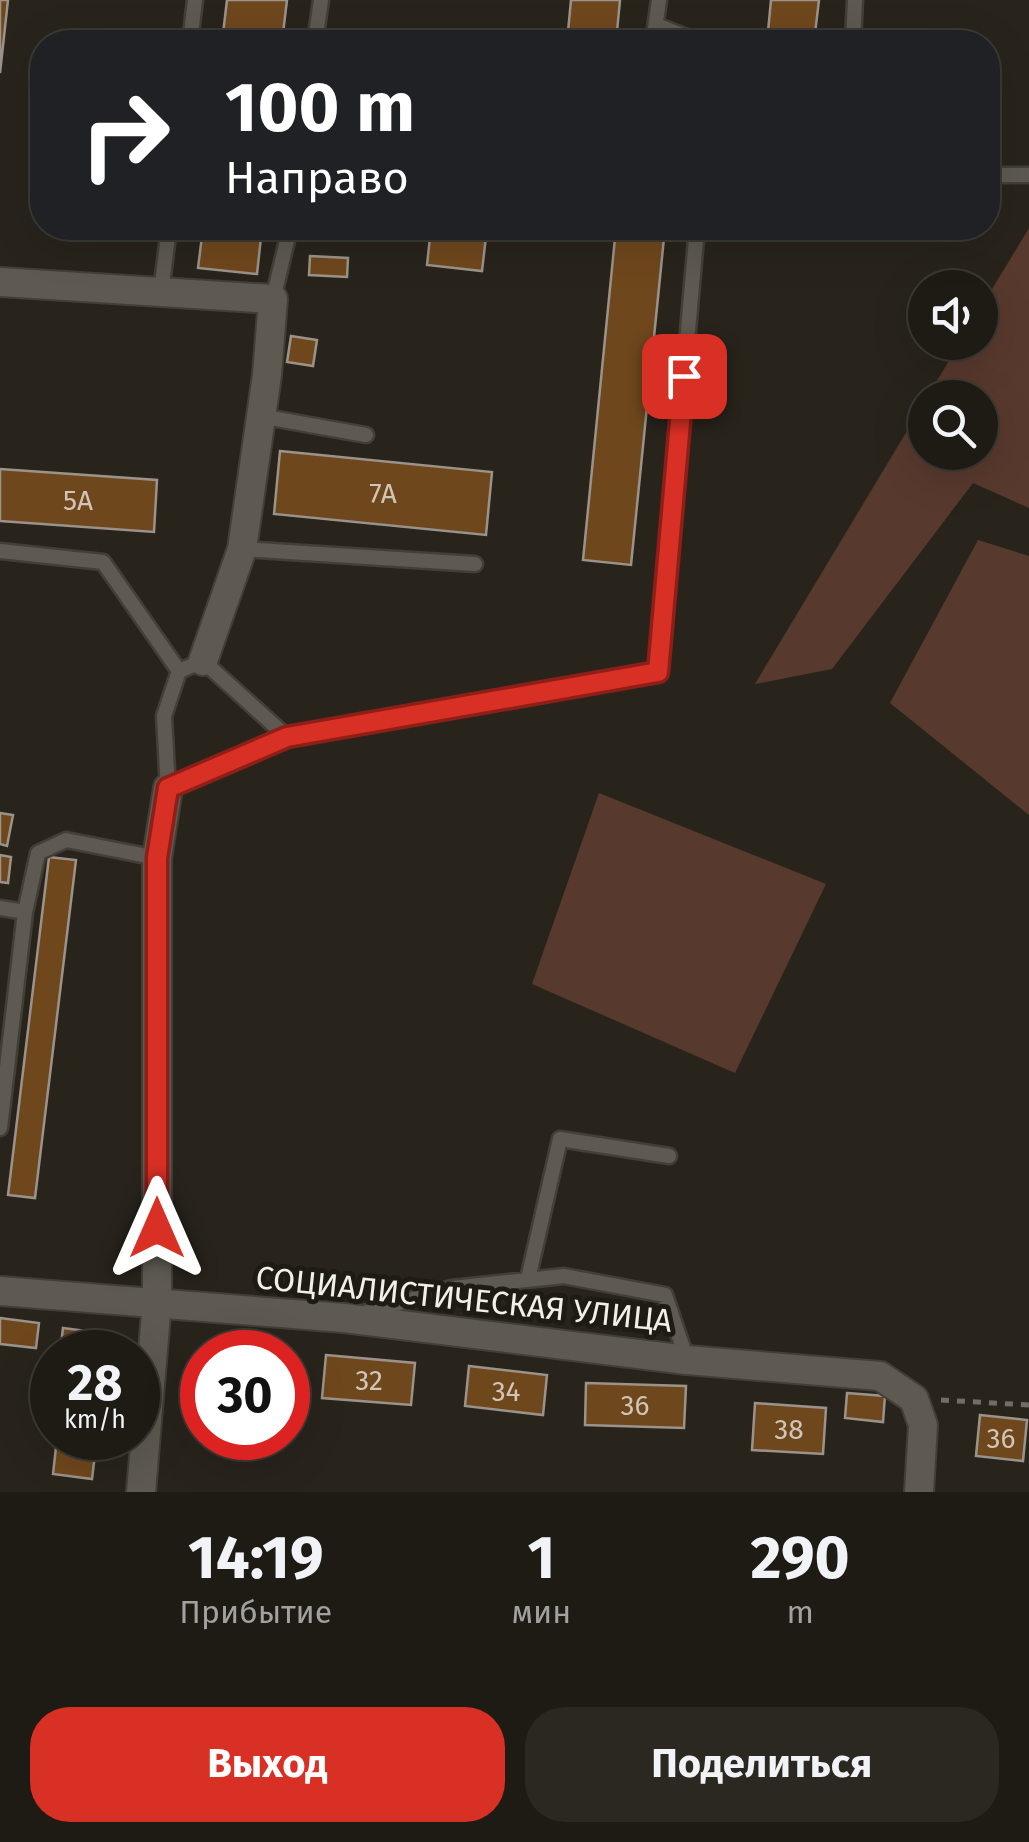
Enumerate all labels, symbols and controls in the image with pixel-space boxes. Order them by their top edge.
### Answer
text: 100 m [225,66,415,150]
icon: right [60,70,190,200]
text: Направо [225,151,409,205]
map controls [908,270,998,470]
button: sound [908,270,998,360]
pin [642,334,727,419]
icon: arrive [657,349,712,404]
button: search [908,380,998,470]
house number: 7А [369,477,397,510]
house number: 5А [63,484,93,517]
position arrow [105,1176,209,1280]
street label: СОЦИАЛИСТИЧЕСКАЯ УЛИЦА [254,1258,675,1340]
speed limit sign: 30 [180,1330,310,1460]
text: 28 [68,1353,122,1413]
house number: 32 [355,1364,383,1397]
house number: 34 [492,1375,520,1408]
house number: 36 [621,1389,649,1422]
text: km/h [64,1405,126,1435]
house number: 38 [774,1413,804,1446]
house number: 36 [987,1422,1015,1455]
text: 14:19 [188,1522,324,1594]
text: 1 [527,1522,555,1594]
text: 290 [751,1522,850,1594]
text: Прибытие [179,1593,332,1631]
text: мин [512,1593,571,1631]
text: m [786,1593,814,1631]
button: Выход [30,1707,505,1822]
button: Поделиться [525,1707,999,1822]

